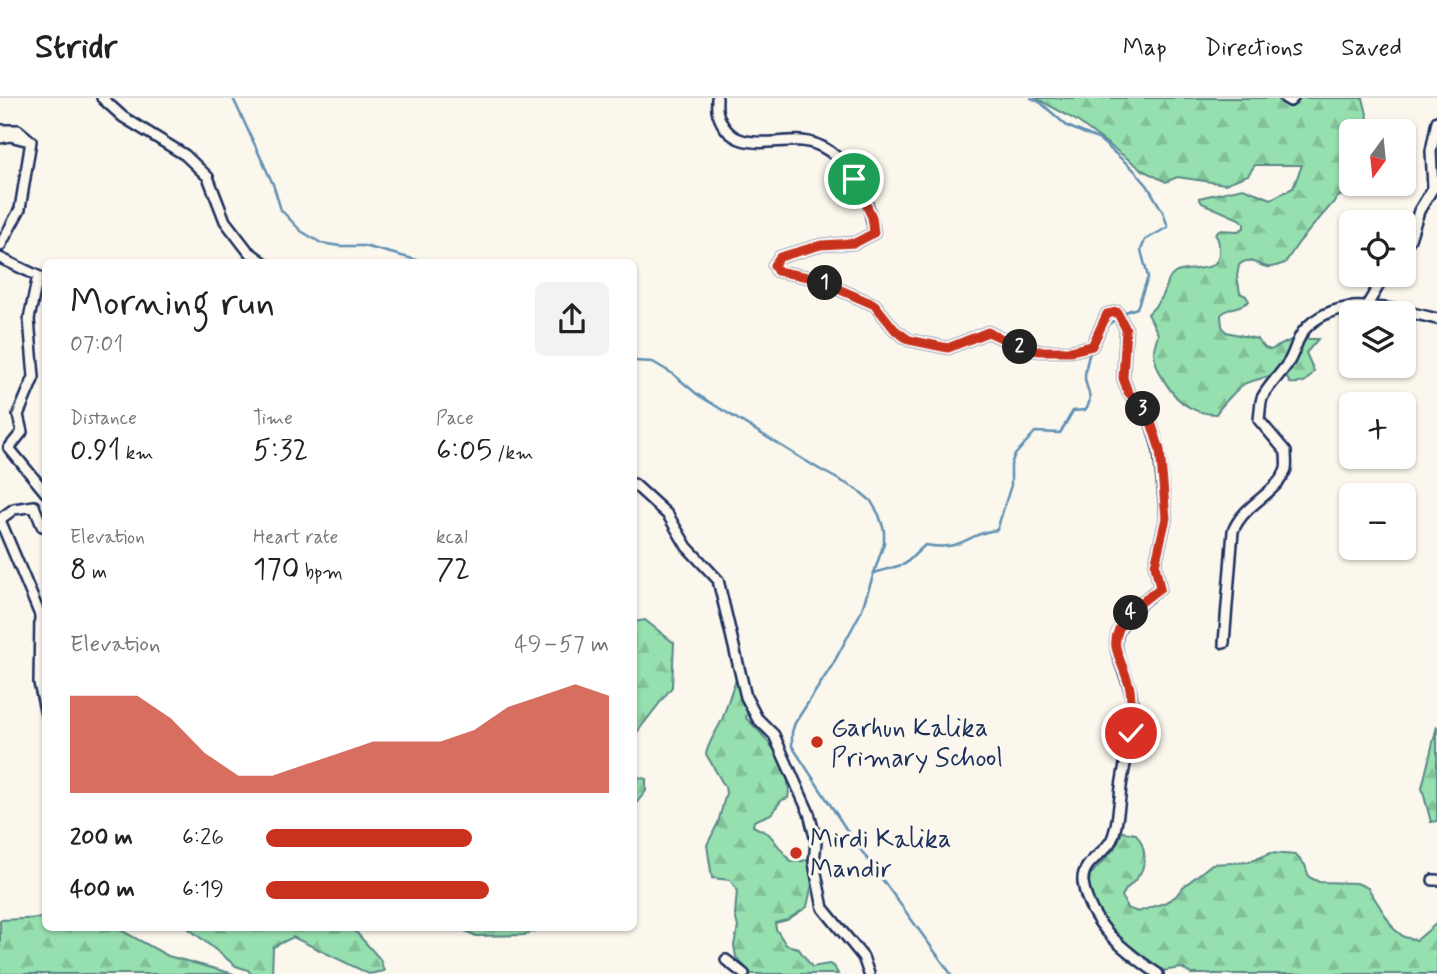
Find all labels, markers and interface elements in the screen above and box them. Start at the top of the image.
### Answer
text: Stridr [35,26,117,70]
text: Map [1123,33,1167,64]
text: Directions [1205,33,1303,64]
text: Saved [1341,33,1402,64]
north arrow [1339,119,1416,196]
map controls [1339,119,1416,560]
pin [824,149,884,209]
icon: arrive [835,160,873,198]
button: locate [1339,210,1416,287]
pin: 1 [808,266,842,300]
text: 1 [820,270,829,295]
text: Morning run [70,279,275,328]
button: share [535,282,609,356]
button: layers [1339,301,1416,378]
text: 07:01 [70,330,123,360]
pin: 2 [1002,330,1038,364]
text: 2 [1015,334,1024,359]
pin: 3 [1126,392,1160,426]
button: + [1339,392,1416,469]
text: 3 [1138,396,1147,421]
text: Distance [70,406,137,431]
text: Time [253,406,293,431]
text: Pace [436,406,474,431]
text: 0.91 [70,431,121,470]
text: 5:32 [253,431,308,470]
text: 6:05 [436,431,492,470]
text: km [121,441,154,466]
text: /km [492,441,533,466]
button: − [1339,483,1416,560]
text: Elevation [70,525,145,550]
text: Heart rate [253,525,338,550]
text: kcal [436,525,468,550]
text: 8 [70,550,87,589]
text: 170 [253,550,300,589]
text: 72 [436,550,470,589]
text: m [87,560,107,585]
text: bpm [300,560,343,585]
pin: 4 [1114,596,1148,630]
text: 4 [1125,600,1136,625]
text: Elevation [70,630,161,660]
text: 49–57 m [514,630,609,660]
pin [1101,703,1161,763]
place label: Garhun Kalika Primary School [831,712,1003,776]
icon: check [1112,714,1150,752]
marker: Garhun Kalika Primary School [809,734,825,750]
text: 200 m [70,823,133,853]
text: 6:26 [182,823,224,853]
place label: Mirdi Kalika Mandir [810,823,951,887]
marker: Mirdi Kalika Mandir [788,845,804,861]
text: 400 m [70,875,135,905]
text: 6:19 [182,875,224,905]

